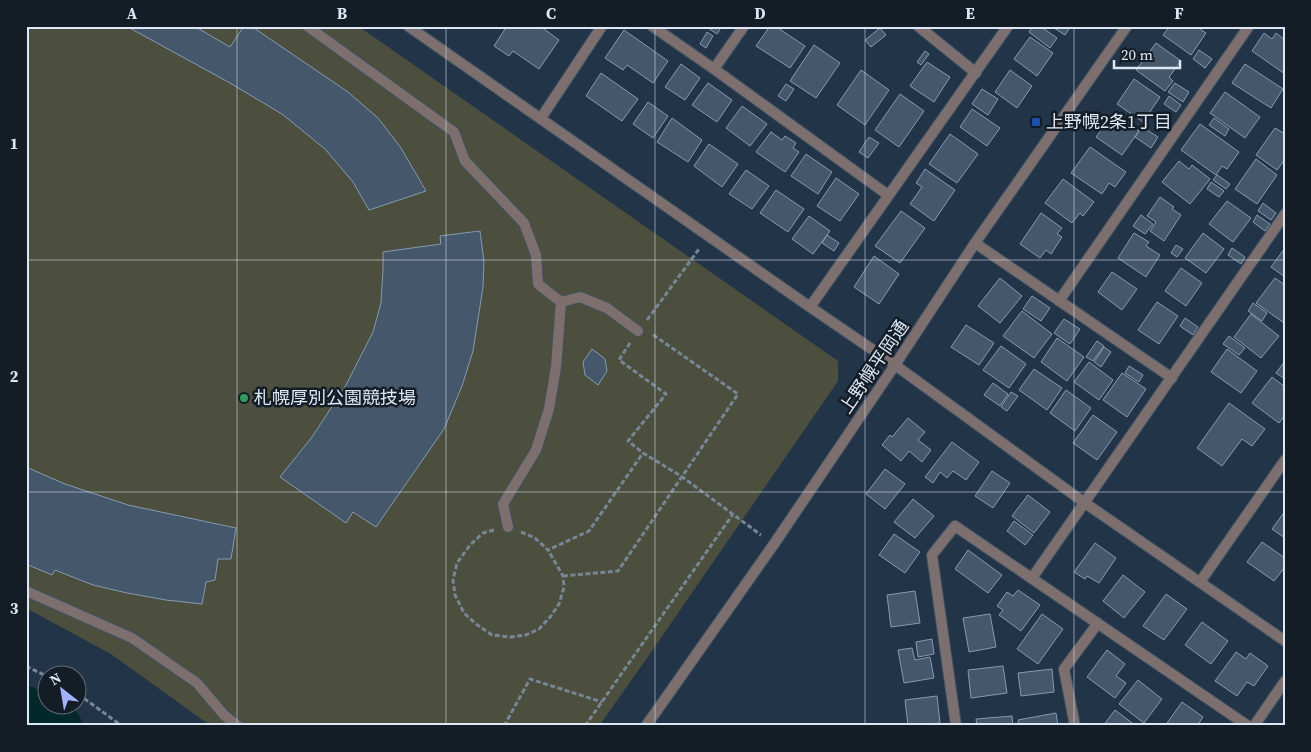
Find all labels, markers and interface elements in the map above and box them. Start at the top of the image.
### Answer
text: A [127,2,138,24]
text: B [337,2,348,24]
text: C [546,2,556,24]
text: D [754,2,766,24]
text: E [965,2,975,24]
text: F [1174,2,1184,24]
scale bar [1114,38,1180,70]
text: 20 m [1121,44,1153,65]
place label: 上野幌2条1丁目 [1046,109,1172,134]
marker: 上野幌2条1丁目 [1030,116,1042,128]
text: 1 [10,132,18,154]
street label: 上野幌平岡通 [833,315,914,418]
text: 2 [10,365,19,387]
place label: 札幌厚別公園競技場 [254,385,416,410]
marker: 札幌厚別公園競技場 [238,392,250,404]
text: 3 [10,597,19,619]
north arrow [38,664,88,714]
text: N [46,668,65,690]

